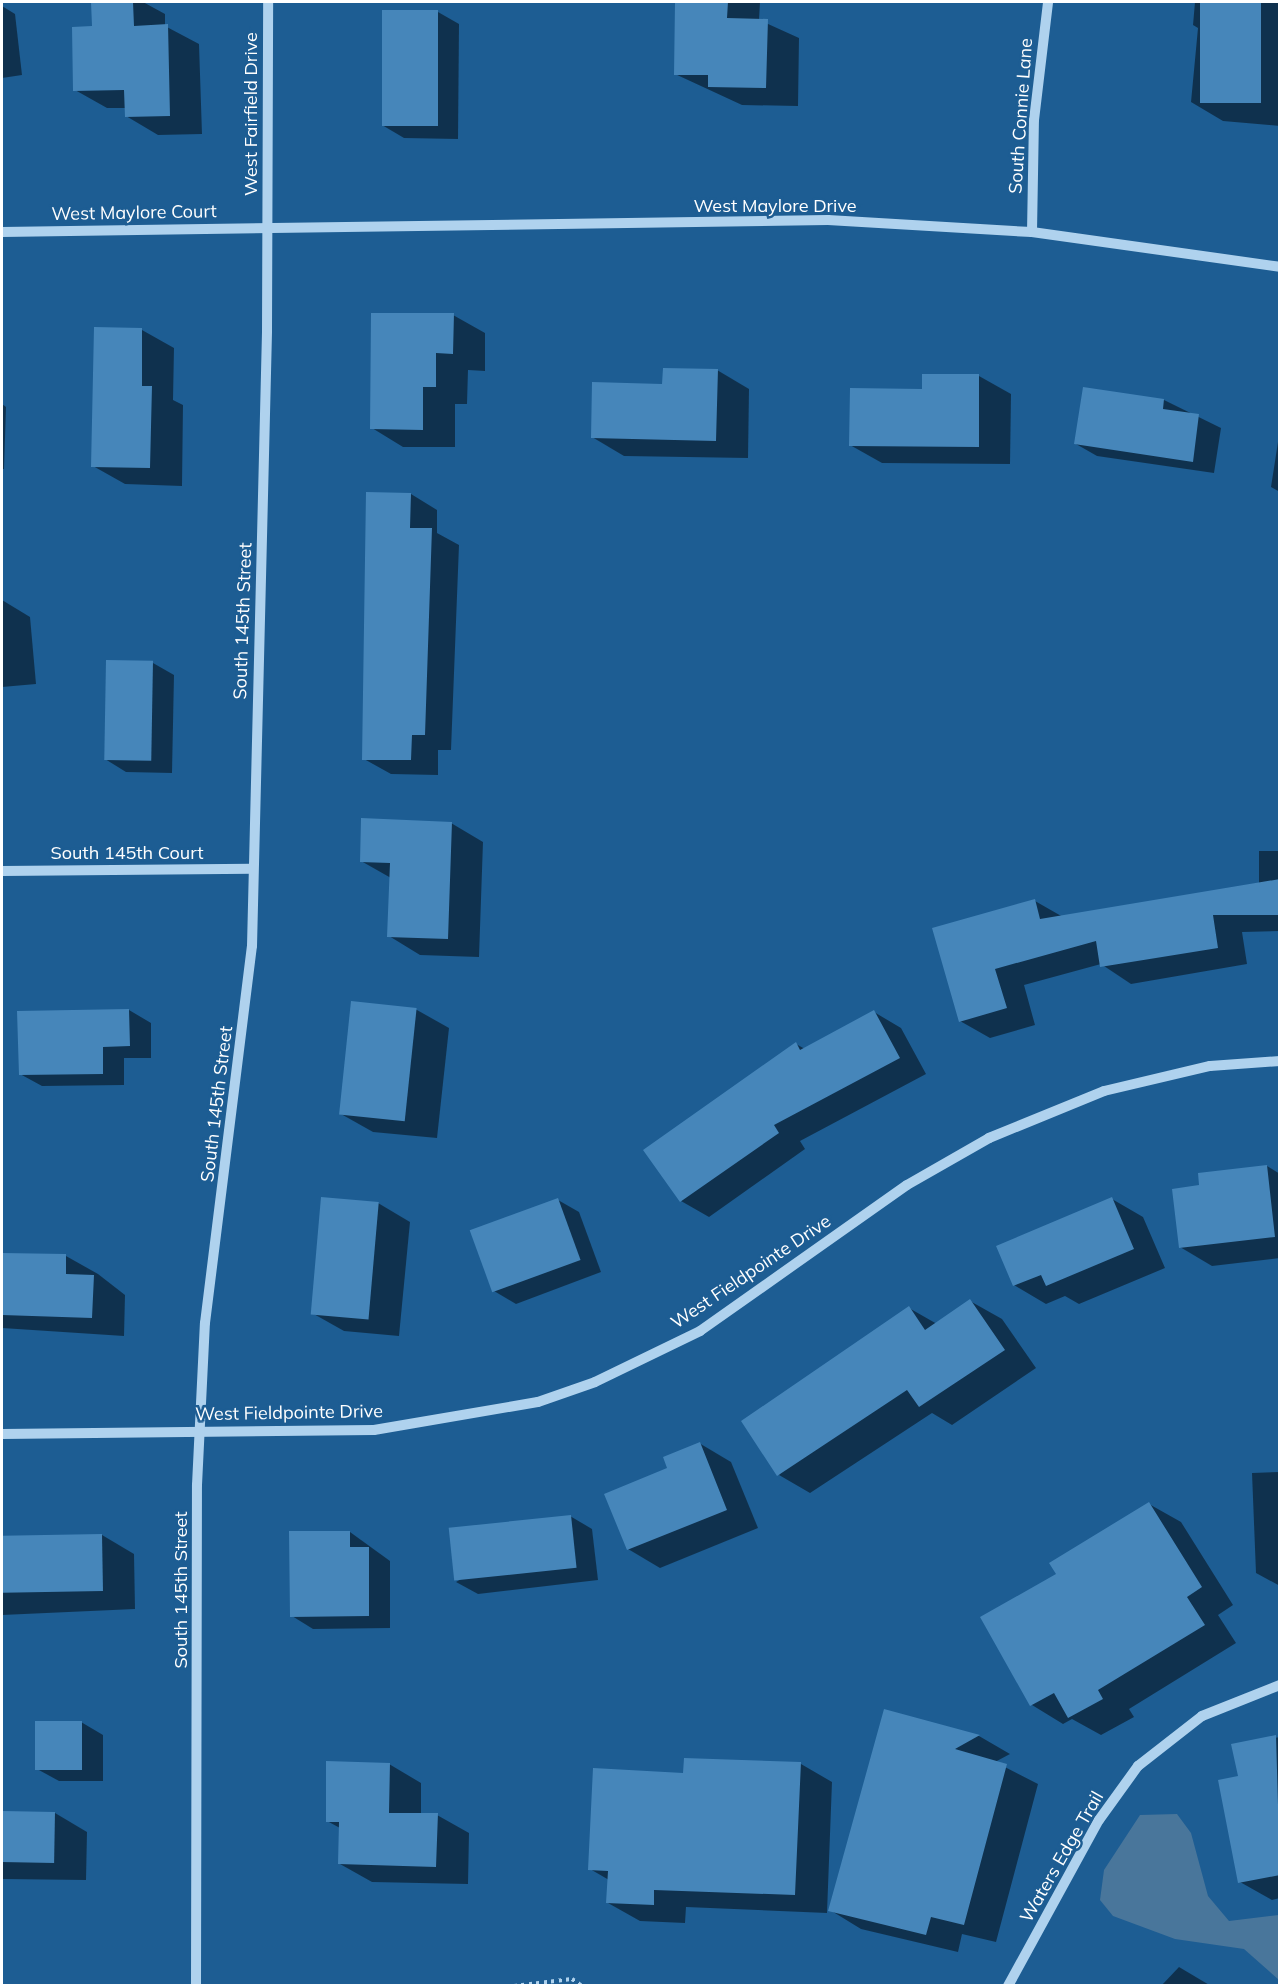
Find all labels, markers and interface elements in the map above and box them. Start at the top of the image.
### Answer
street label: West Fairfield Drive [240,32,262,196]
street label: South Connie Lane [1005,37,1037,195]
street label: West Maylore Drive [693,195,857,217]
street label: West Maylore Court [51,201,217,225]
street label: South 145th Street [229,542,257,700]
street label: South 145th Court [50,842,204,864]
street label: South 145th Street [197,1025,237,1183]
street label: West Fieldpointe Drive [667,1210,835,1334]
street label: West Fieldpointe Drive [195,1401,383,1425]
street label: South 145th Street [170,1511,192,1669]
street label: Waters Edge Trail [1016,1788,1108,1926]

